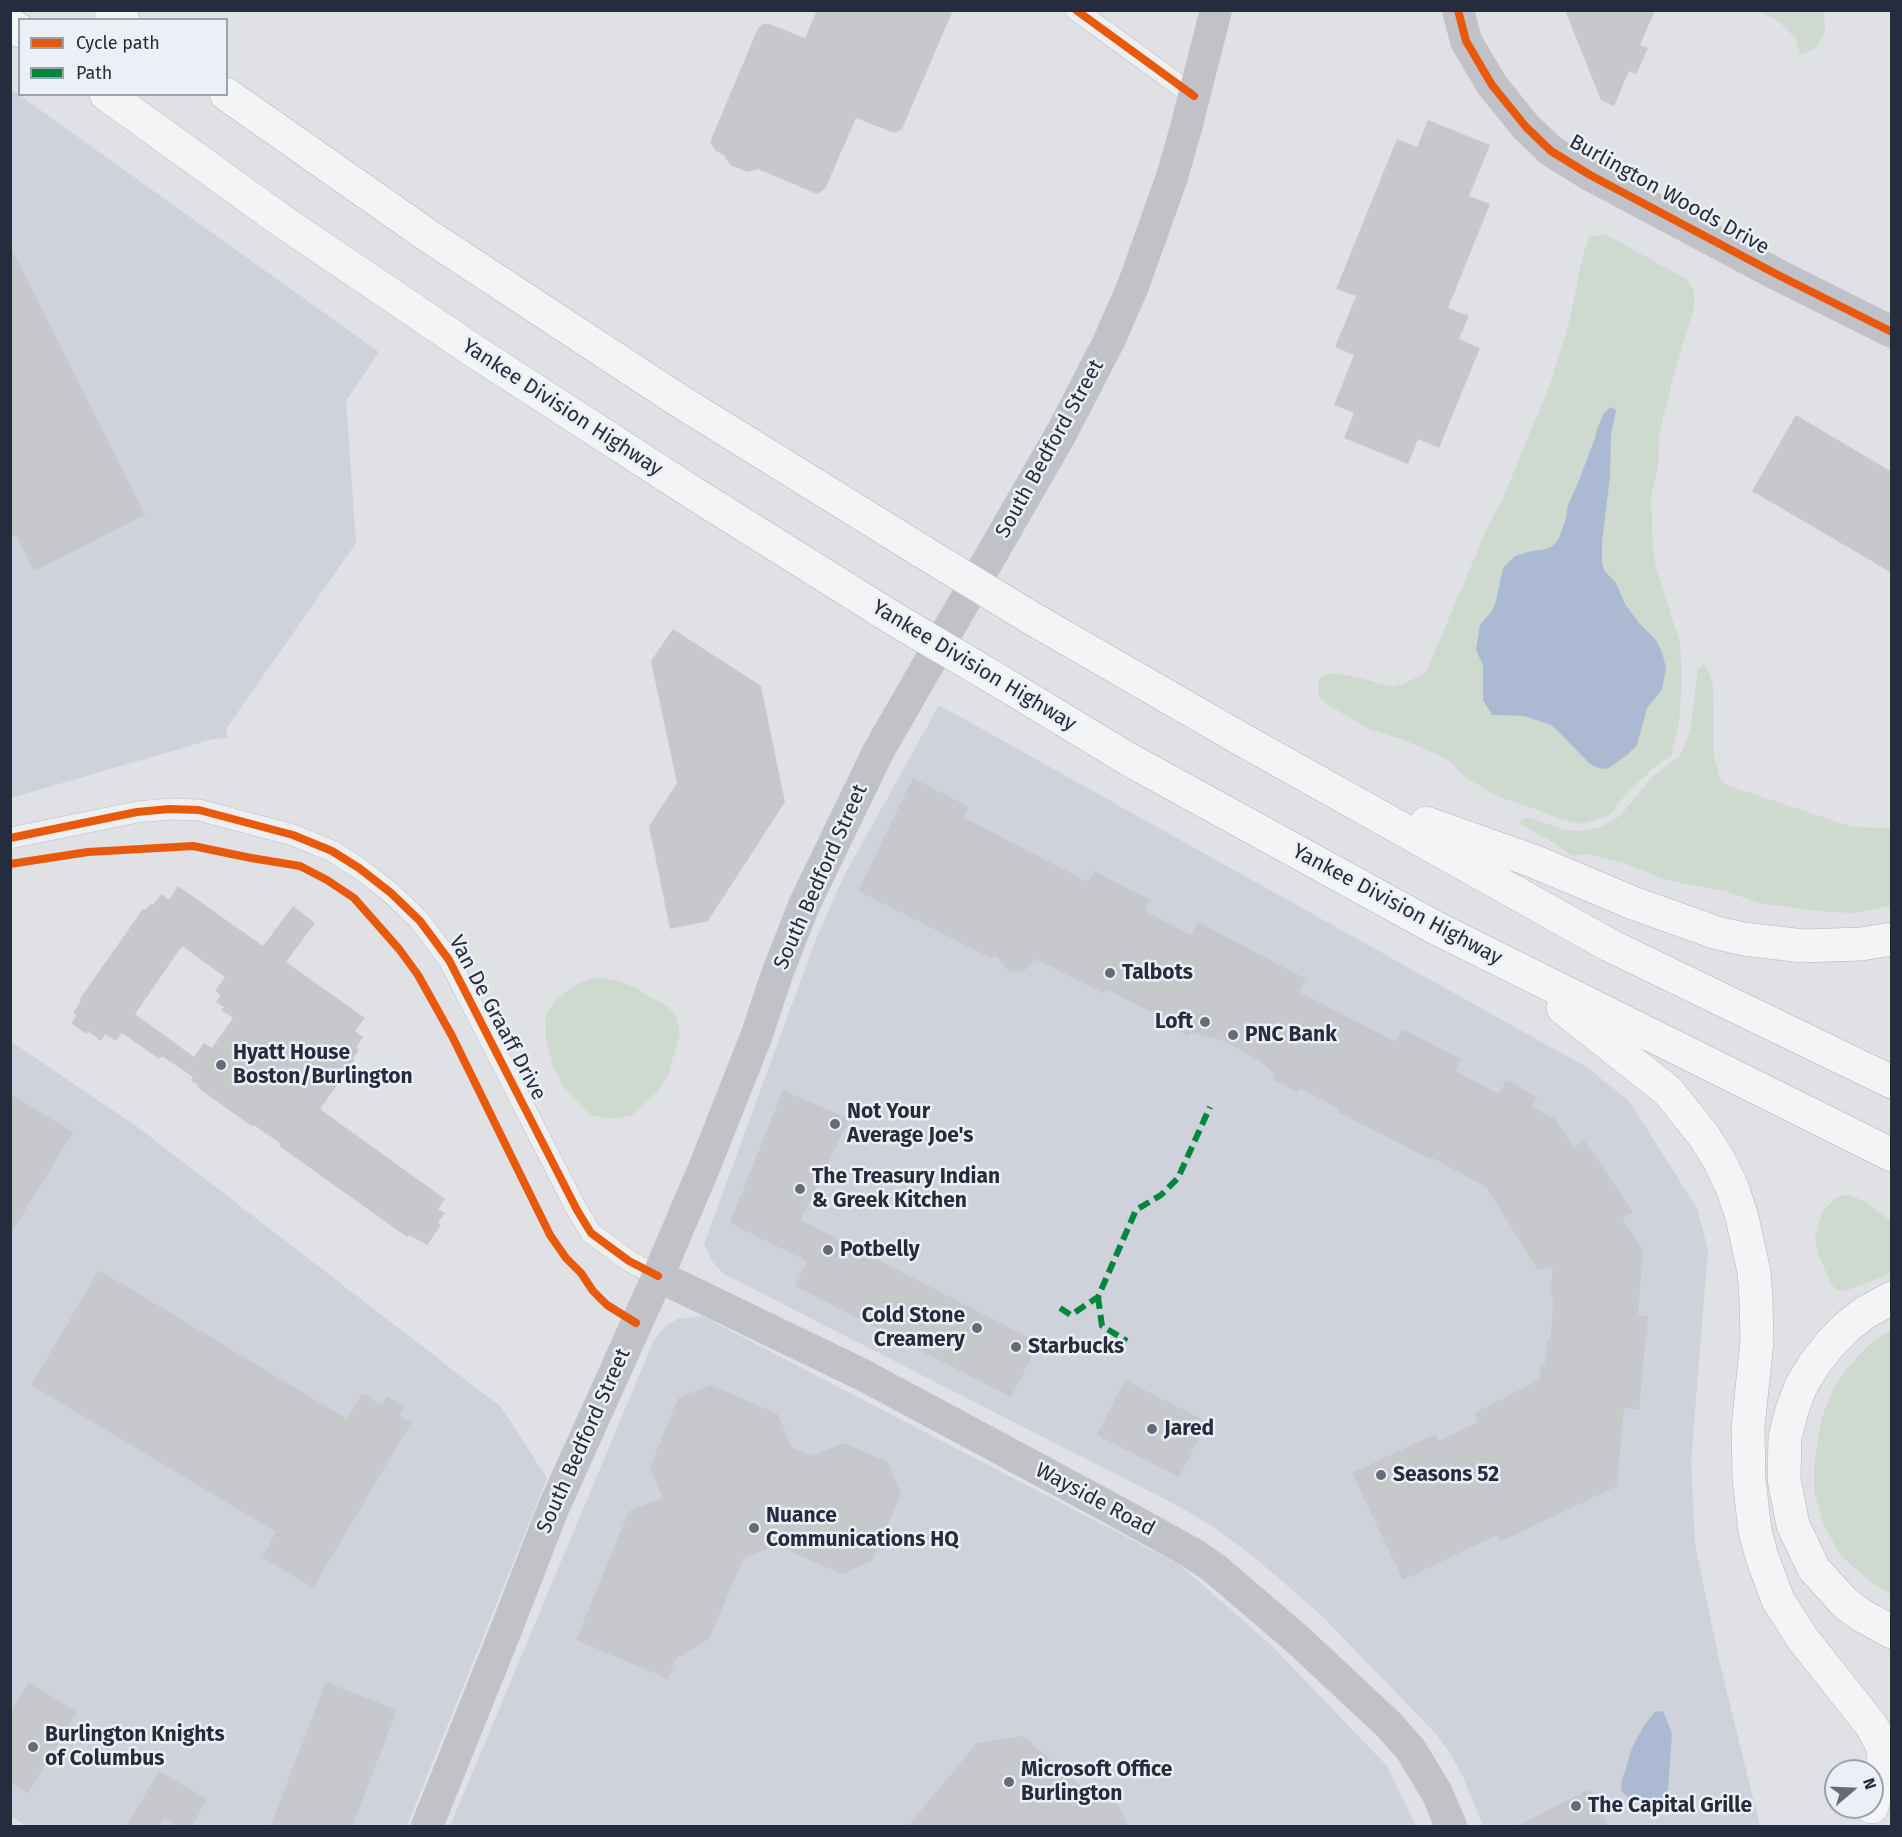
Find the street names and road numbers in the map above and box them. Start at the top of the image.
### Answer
street label: Burlington Woods Drive [1565,130,1773,260]
street label: Yankee Division Highway [457,334,667,482]
street label: South Bedford Street [991,356,1109,542]
street label: Yankee Division Highway [867,595,1081,737]
street label: South Bedford Street [769,781,873,973]
street label: Yankee Division Highway [1288,839,1506,971]
street label: Van De Graaff Drive [443,931,551,1105]
street label: South Bedford Street [532,1345,636,1537]
street label: Wayside Road [1031,1458,1159,1542]

